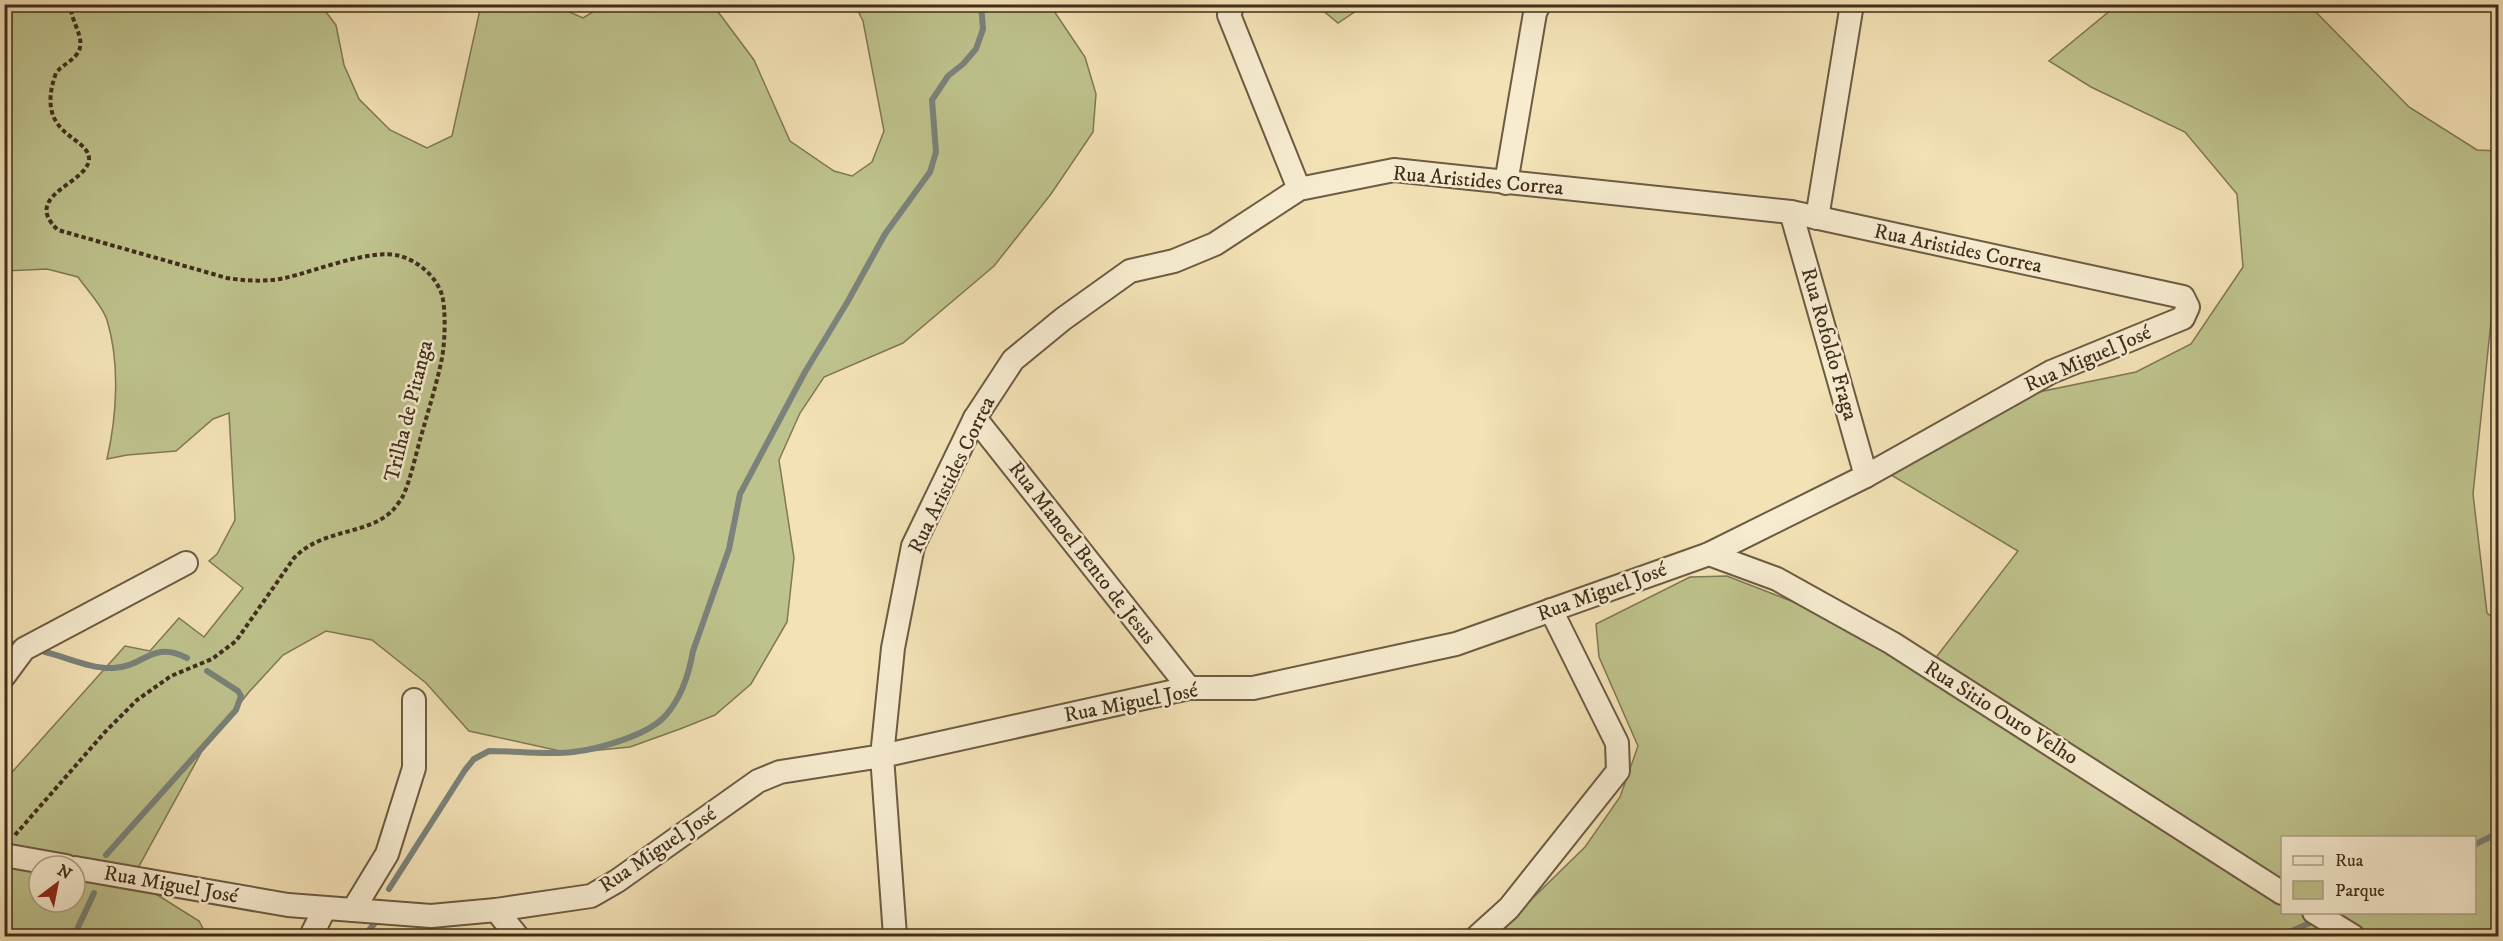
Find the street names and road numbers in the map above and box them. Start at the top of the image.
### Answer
street label: Rua Aristides Correa [1392,161,1565,201]
street label: Rua Aristides Correa [1872,218,2045,280]
street label: Rua Rofoldo Fraga [1795,265,1863,423]
street label: Rua Miguel José [2021,319,2156,399]
street label: Trilha de Pitanga [379,338,439,484]
street label: Rua Aristides Correa [903,392,1001,558]
street label: Rua Manoel Bento de Jesus [1002,456,1162,650]
street label: Rua Miguel José [1534,556,1671,627]
street label: Rua Sitio Ouro Velho [1919,655,2083,771]
street label: Rua Miguel José [1062,677,1200,729]
street label: Rua Miguel José [594,801,722,899]
street label: Rua Miguel José [102,860,240,910]

